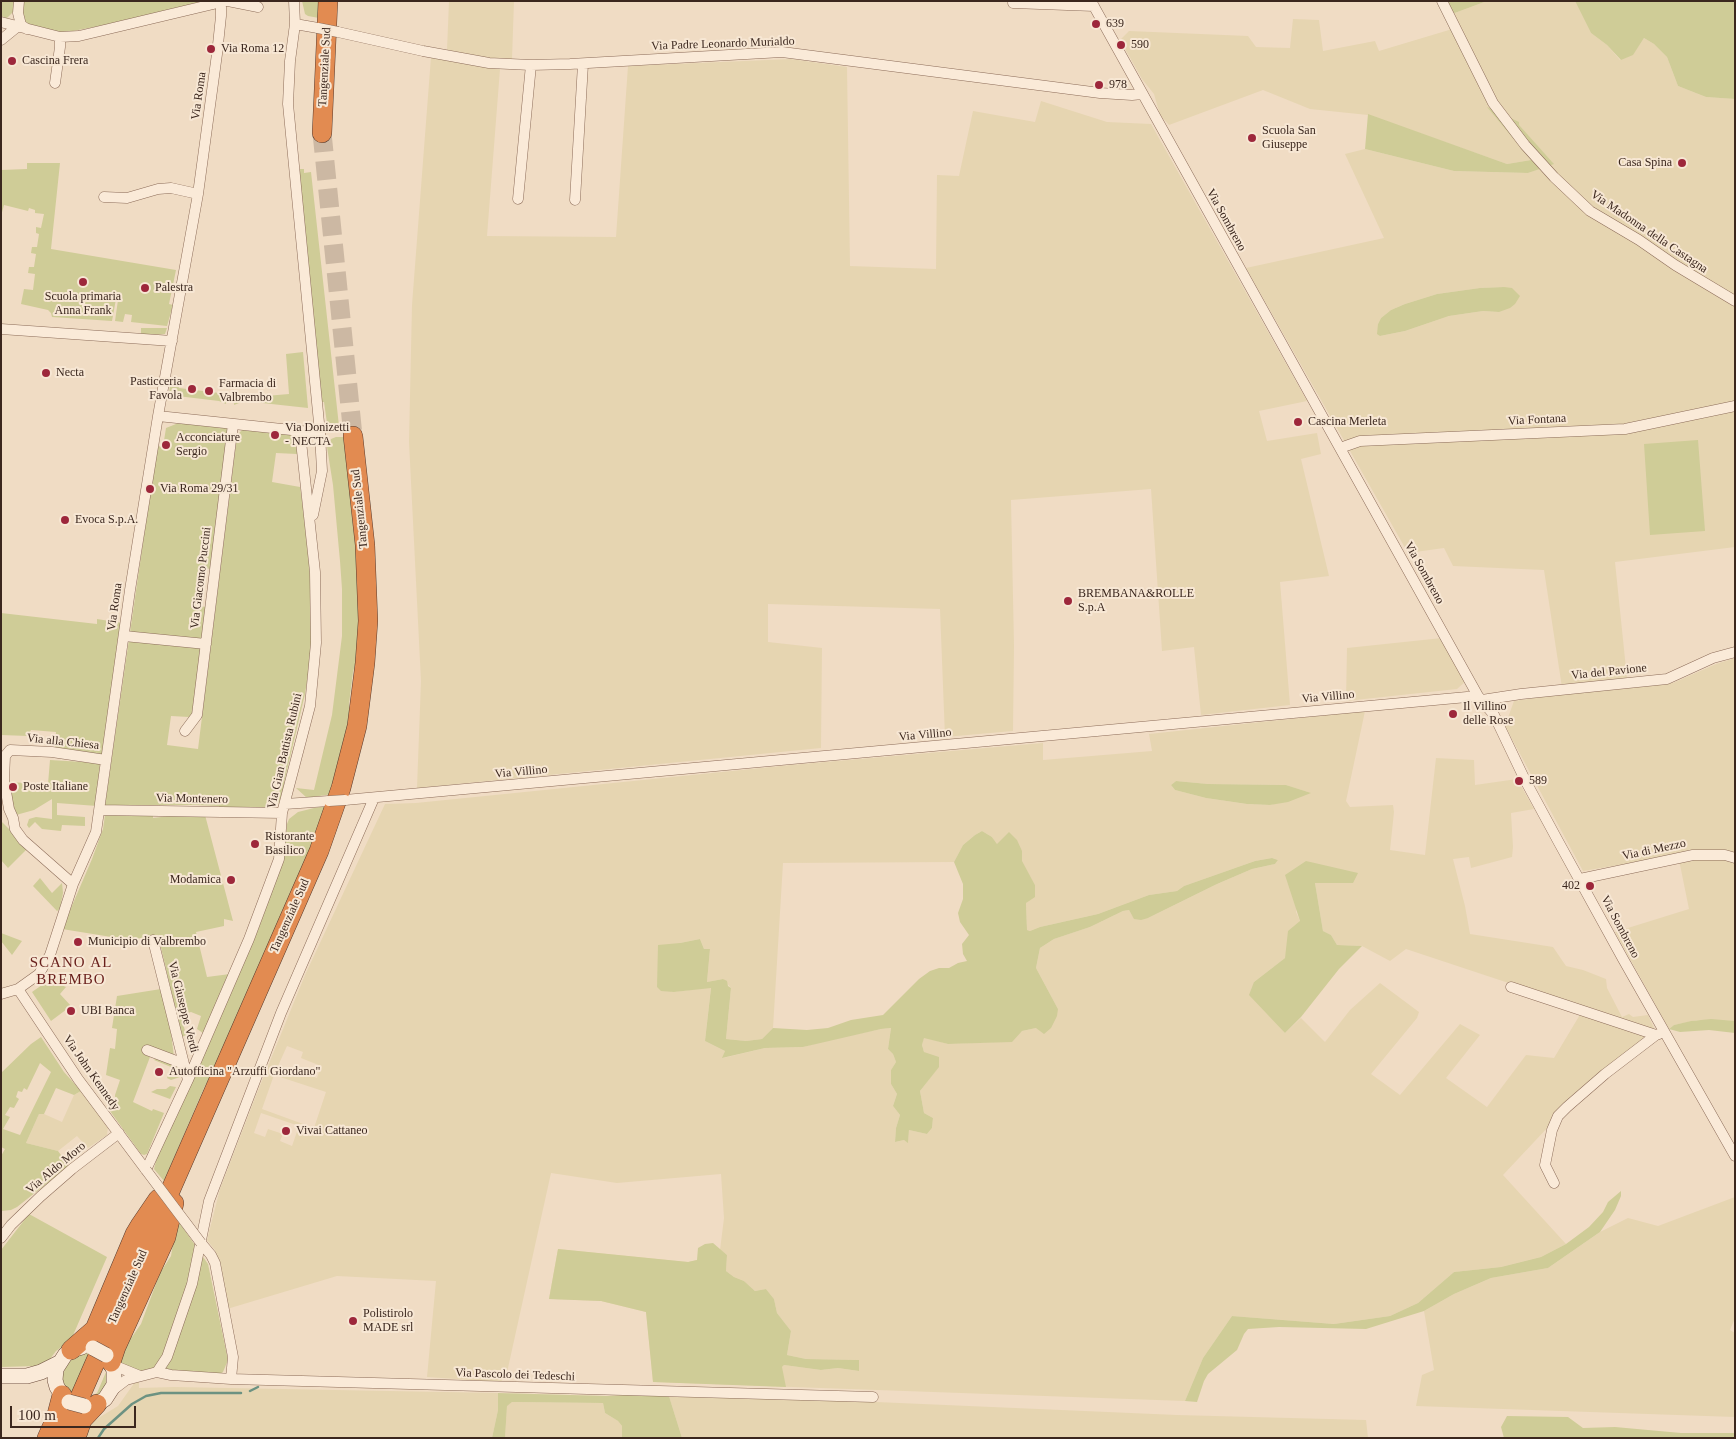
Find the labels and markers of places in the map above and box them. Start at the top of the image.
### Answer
place label: 639 [1106,17,1124,31]
marker: 639 [1090,18,1102,30]
place label: 590 [1131,38,1149,52]
marker: 590 [1115,39,1127,51]
place label: Via Roma 12 [221,42,284,56]
marker: Via Roma 12 [205,43,217,55]
place label: Cascina Frera [22,54,88,68]
marker: Cascina Frera [6,55,18,67]
place label: 978 [1109,78,1127,92]
marker: 978 [1093,79,1105,91]
place label: Scuola San Giuseppe [1262,124,1316,152]
marker: Scuola San Giuseppe [1246,132,1258,144]
place label: Casa Spina [1618,156,1672,170]
marker: Casa Spina [1676,157,1688,169]
marker: Scuola primaria Anna Frank [77,276,89,288]
place label: Palestra [155,281,193,295]
marker: Palestra [139,282,151,294]
place label: Scuola primaria Anna Frank [45,290,121,318]
place label: Necta [56,366,84,380]
marker: Necta [40,367,52,379]
place label: Pasticceria Favola [130,375,182,403]
place label: Farmacia di Valbrembo [219,377,276,405]
marker: Pasticceria Favola [186,383,198,395]
marker: Farmacia di Valbrembo [203,385,215,397]
place label: Cascina Merleta [1308,415,1386,429]
marker: Cascina Merleta [1292,416,1304,428]
place label: Via Donizetti - NECTA [285,421,349,449]
marker: Via Donizetti - NECTA [269,429,281,441]
place label: Acconciature Sergio [176,431,240,459]
marker: Acconciature Sergio [160,439,172,451]
place label: Via Roma 29/31 [160,482,239,496]
marker: Via Roma 29/31 [144,483,156,495]
place label: Evoca S.p.A. [75,513,138,527]
marker: Evoca S.p.A. [59,514,71,526]
place label: BREMBANA&ROLLE S.p.A [1078,587,1194,615]
marker: BREMBANA&ROLLE S.p.A [1062,595,1074,607]
place label: Il Villino delle Rose [1463,700,1513,728]
marker: Il Villino delle Rose [1447,708,1459,720]
place label: 589 [1529,774,1547,788]
marker: 589 [1513,775,1525,787]
place label: Poste Italiane [23,780,88,794]
marker: Poste Italiane [7,781,19,793]
place label: Ristorante Basilico [265,830,314,858]
marker: Ristorante Basilico [249,838,261,850]
place label: Modamica [170,873,221,887]
marker: Modamica [225,874,237,886]
place label: 402 [1562,879,1580,893]
marker: 402 [1584,880,1596,892]
place label: Municipio di Valbrembo [88,935,206,949]
marker: Municipio di Valbrembo [72,936,84,948]
place label: UBI Banca [81,1004,135,1018]
marker: UBI Banca [65,1005,77,1017]
place label: Autofficina "Arzuffi Giordano" [169,1065,320,1079]
marker: Autofficina "Arzuffi Giordano" [153,1066,165,1078]
place label: Vivai Cattaneo [296,1124,368,1138]
marker: Vivai Cattaneo [280,1125,292,1137]
place label: Polistirolo MADE srl [363,1307,413,1335]
marker: Polistirolo MADE srl [347,1315,359,1327]

